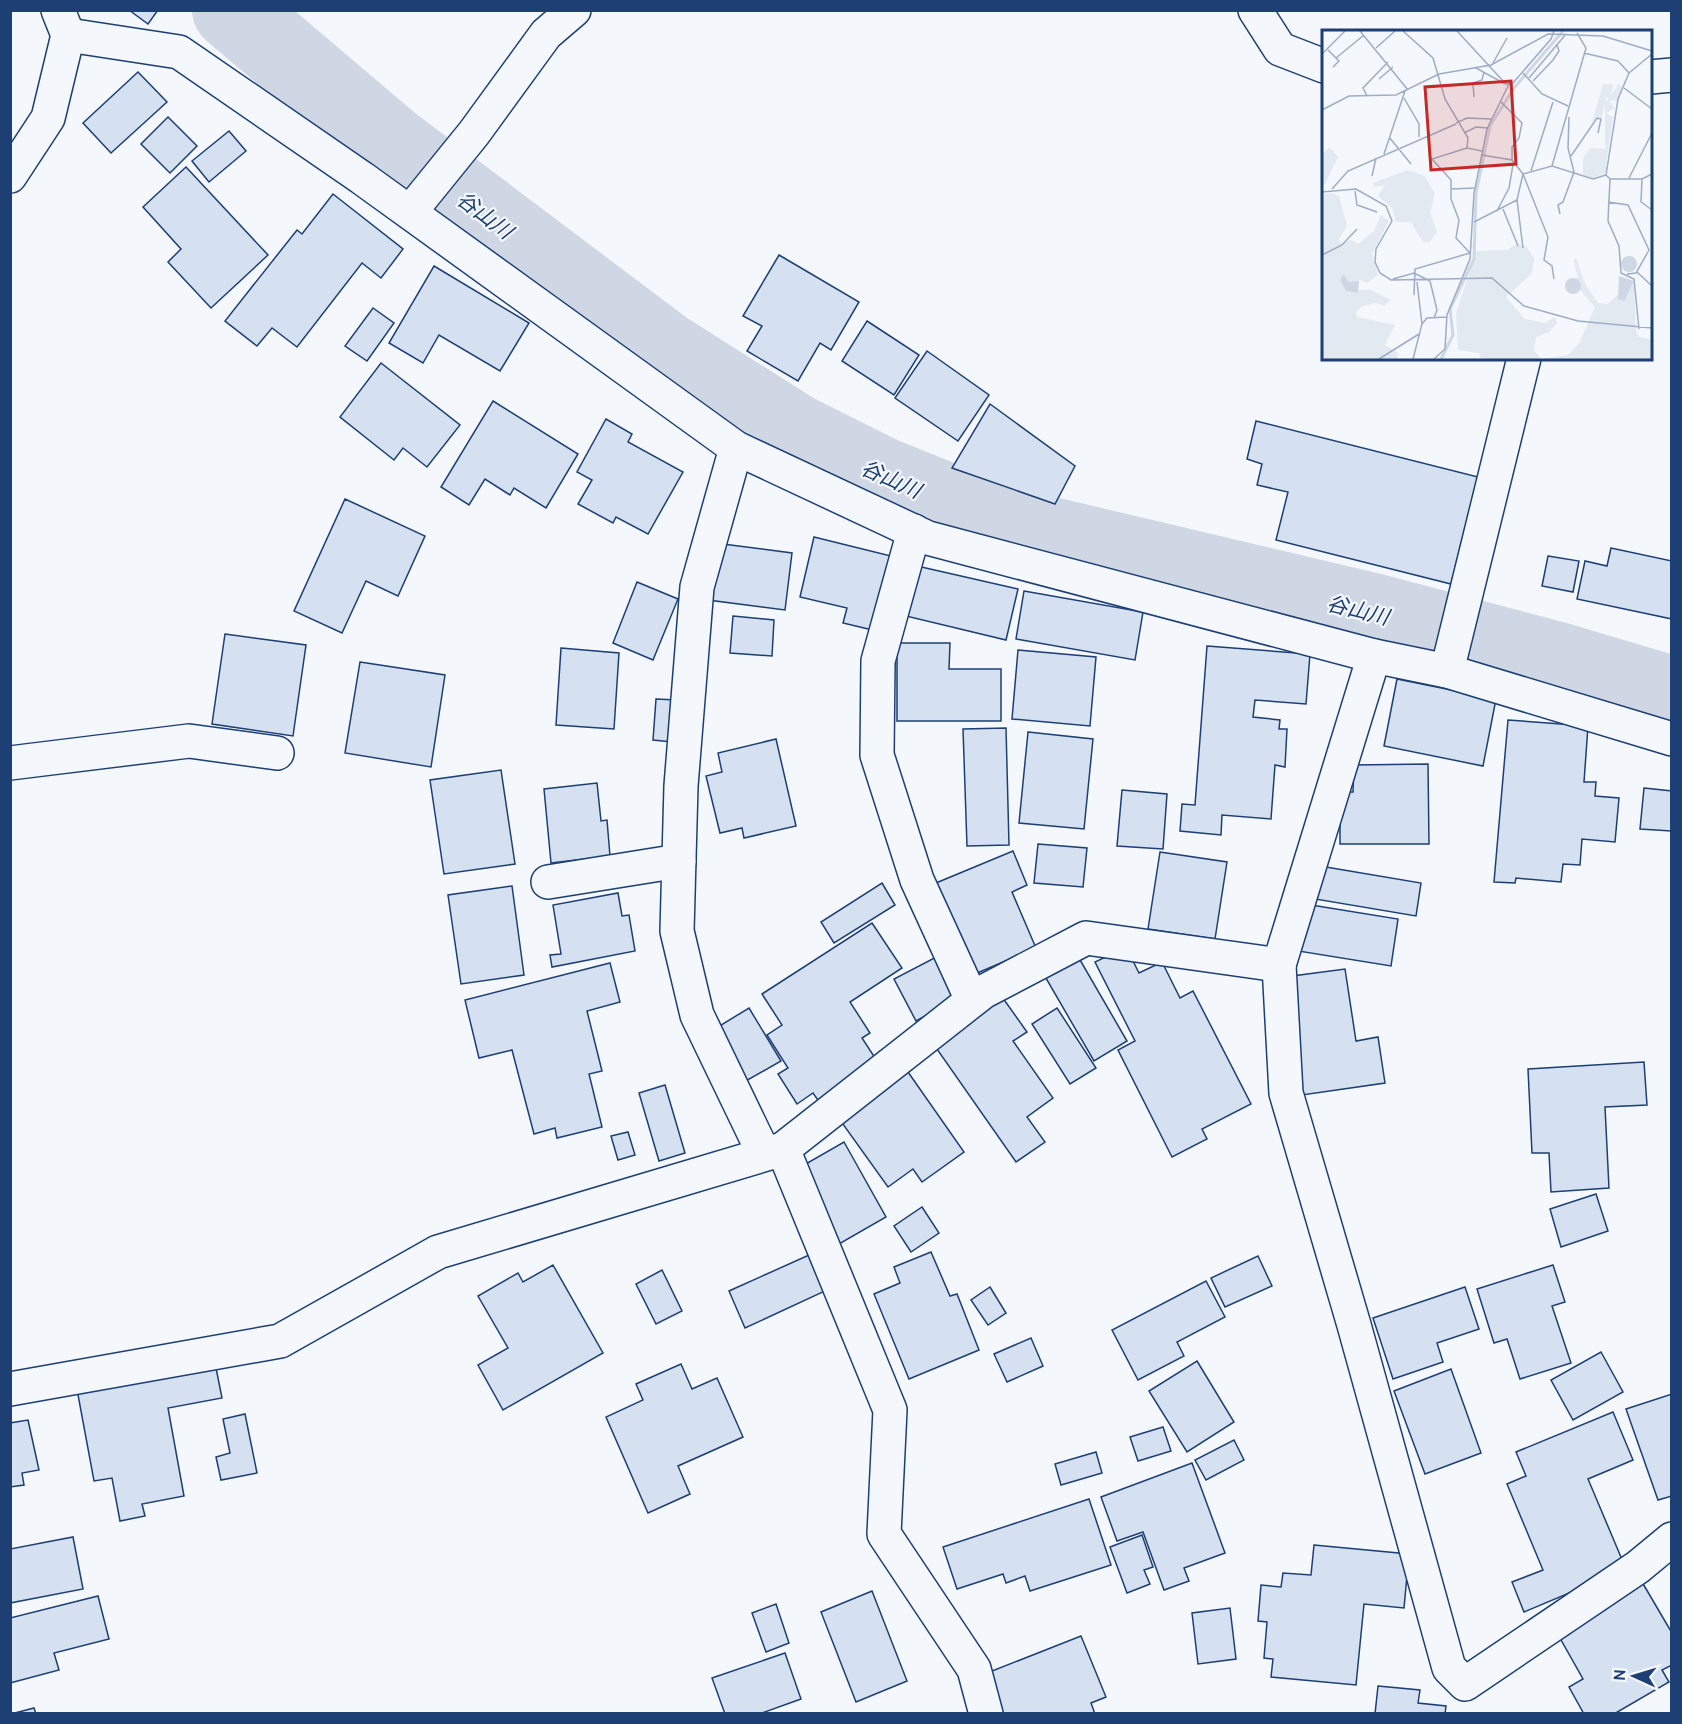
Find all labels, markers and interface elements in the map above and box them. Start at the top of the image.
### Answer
inset map [1322,30,1652,360]
water label: 谷山川 [452,186,519,245]
water label: 谷山川 [857,455,927,504]
water label: 谷山川 [1324,590,1394,630]
north arrow [1604,1646,1664,1706]
text: N [1610,1669,1629,1681]

